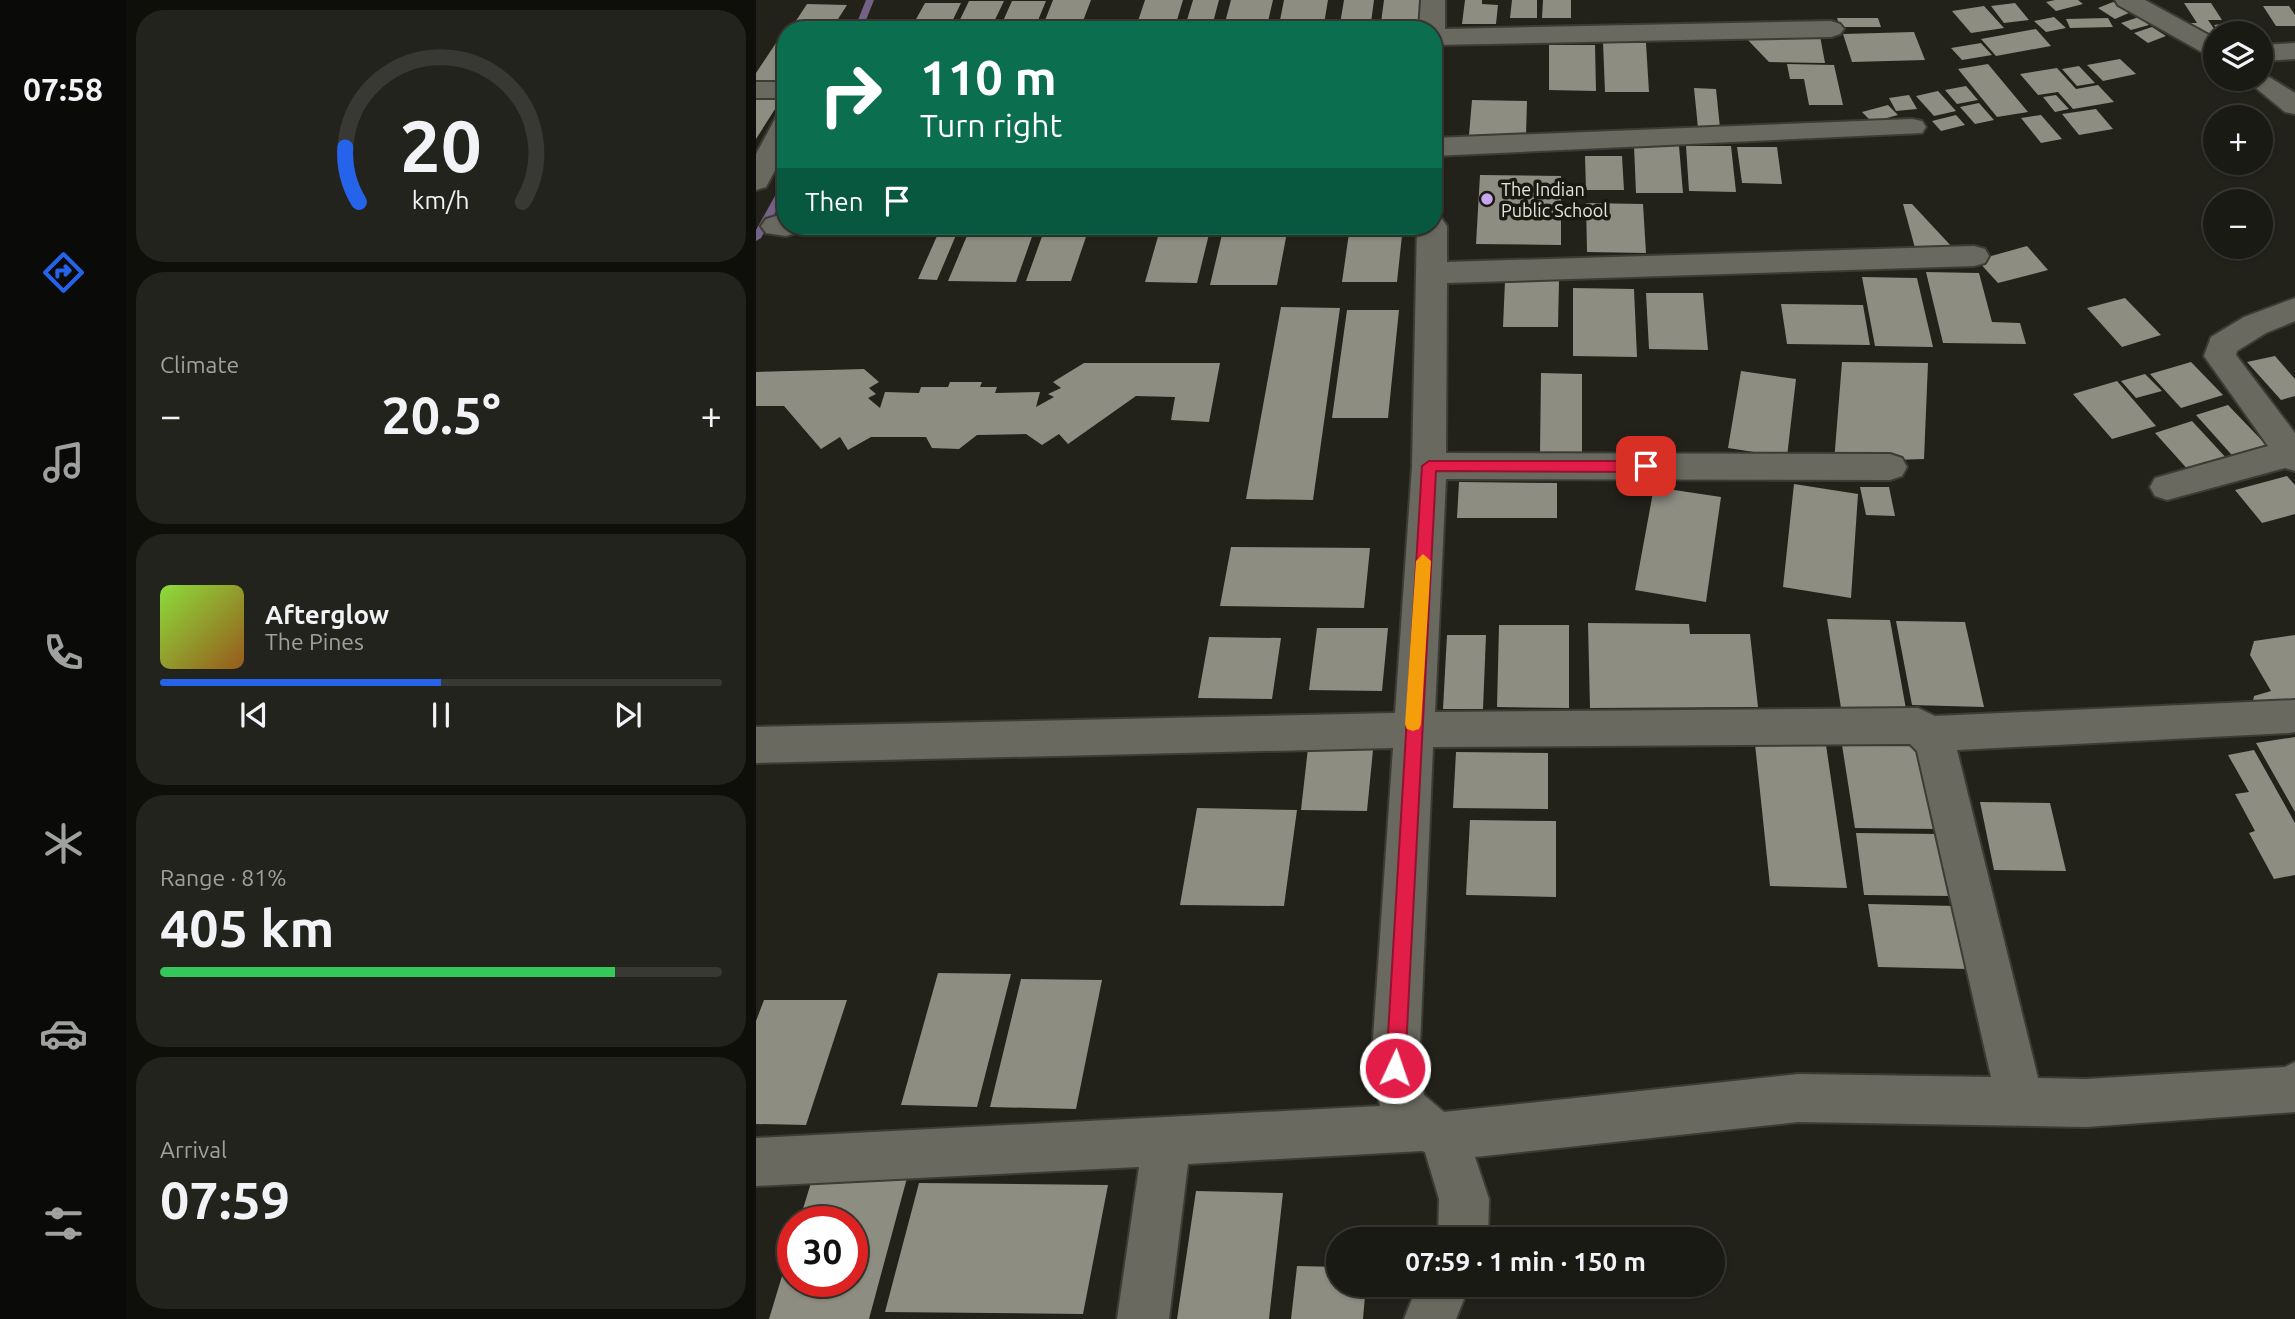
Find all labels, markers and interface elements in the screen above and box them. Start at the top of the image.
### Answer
map controls [2203,21,2273,259]
button: layers [2203,21,2273,91]
icon: right [805,49,896,140]
text: 110 m [920,49,1057,104]
text: 07:58 [23,71,103,107]
text: 20 [400,104,482,186]
button: + [2203,105,2273,175]
text: Turn right [920,107,1062,143]
place label: The Indian Public School [1501,179,1608,220]
icon: arrive [878,182,916,220]
text: km/h [412,186,470,214]
text: Then [805,187,864,216]
button: − [2203,189,2273,259]
marker: The Indian Public School [1479,191,1495,207]
icon: directions [39,248,88,297]
text: Climate [160,352,239,377]
text: 20.5° [381,386,501,444]
text: − [160,394,181,436]
text: + [701,394,722,436]
pin [1616,436,1676,496]
icon: music [39,438,88,487]
icon: arrive [1627,447,1665,485]
text: Afterglow [265,600,389,629]
icon: phone [39,628,88,677]
text: The Pines [265,629,364,654]
icon: previous [235,696,273,734]
icon: pause [422,696,460,734]
icon: next [609,696,647,734]
icon: climate [39,819,88,868]
text: Range · 81% [160,865,287,890]
text: 405 km [160,899,334,957]
icon: car [39,1009,88,1058]
position arrow [1358,1031,1432,1105]
text: Arrival [160,1137,227,1162]
text: 07:59 [160,1171,290,1229]
icon: filters [39,1199,88,1248]
speed limit sign: 30 [777,1206,868,1297]
text: 07:59 · 1 min · 150 m [1405,1247,1646,1276]

